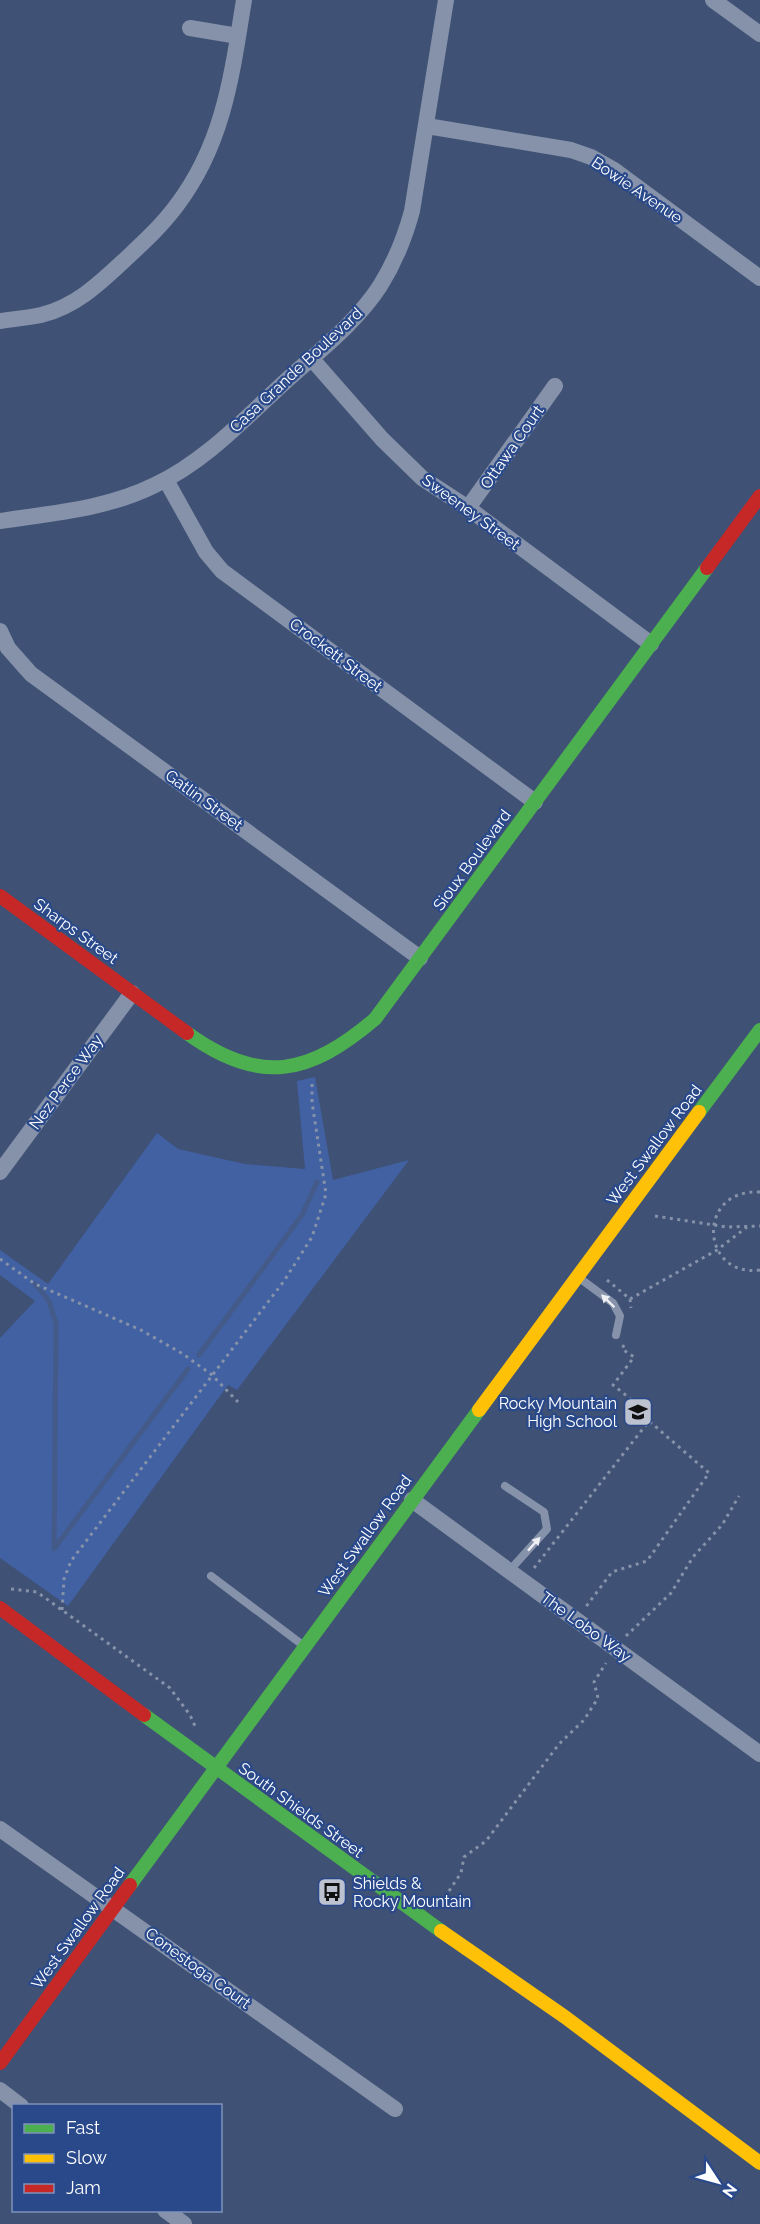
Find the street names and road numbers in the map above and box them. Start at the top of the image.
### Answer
street label: Bowie Avenue [588,153,686,227]
street label: Casa Grande Boulevard [226,304,366,436]
street label: Ottawa Court [476,401,548,492]
street label: Sweeney Street [418,470,524,554]
street label: Crockett Street [286,614,387,696]
street label: Gatlin Street [162,766,247,835]
street label: Sioux Boulevard [429,806,515,914]
street label: Sharps Street [30,894,122,968]
street label: Nez Perce Way [25,1031,107,1133]
street label: West Swallow Road [602,1081,706,1209]
street label: West Swallow Road [314,1471,416,1601]
street label: The Lobo Way [537,1588,635,1666]
street label: South Shields Street [235,1758,368,1862]
street label: West Swallow Road [27,1863,129,1993]
street label: Conestoga Court [142,1923,255,2013]

